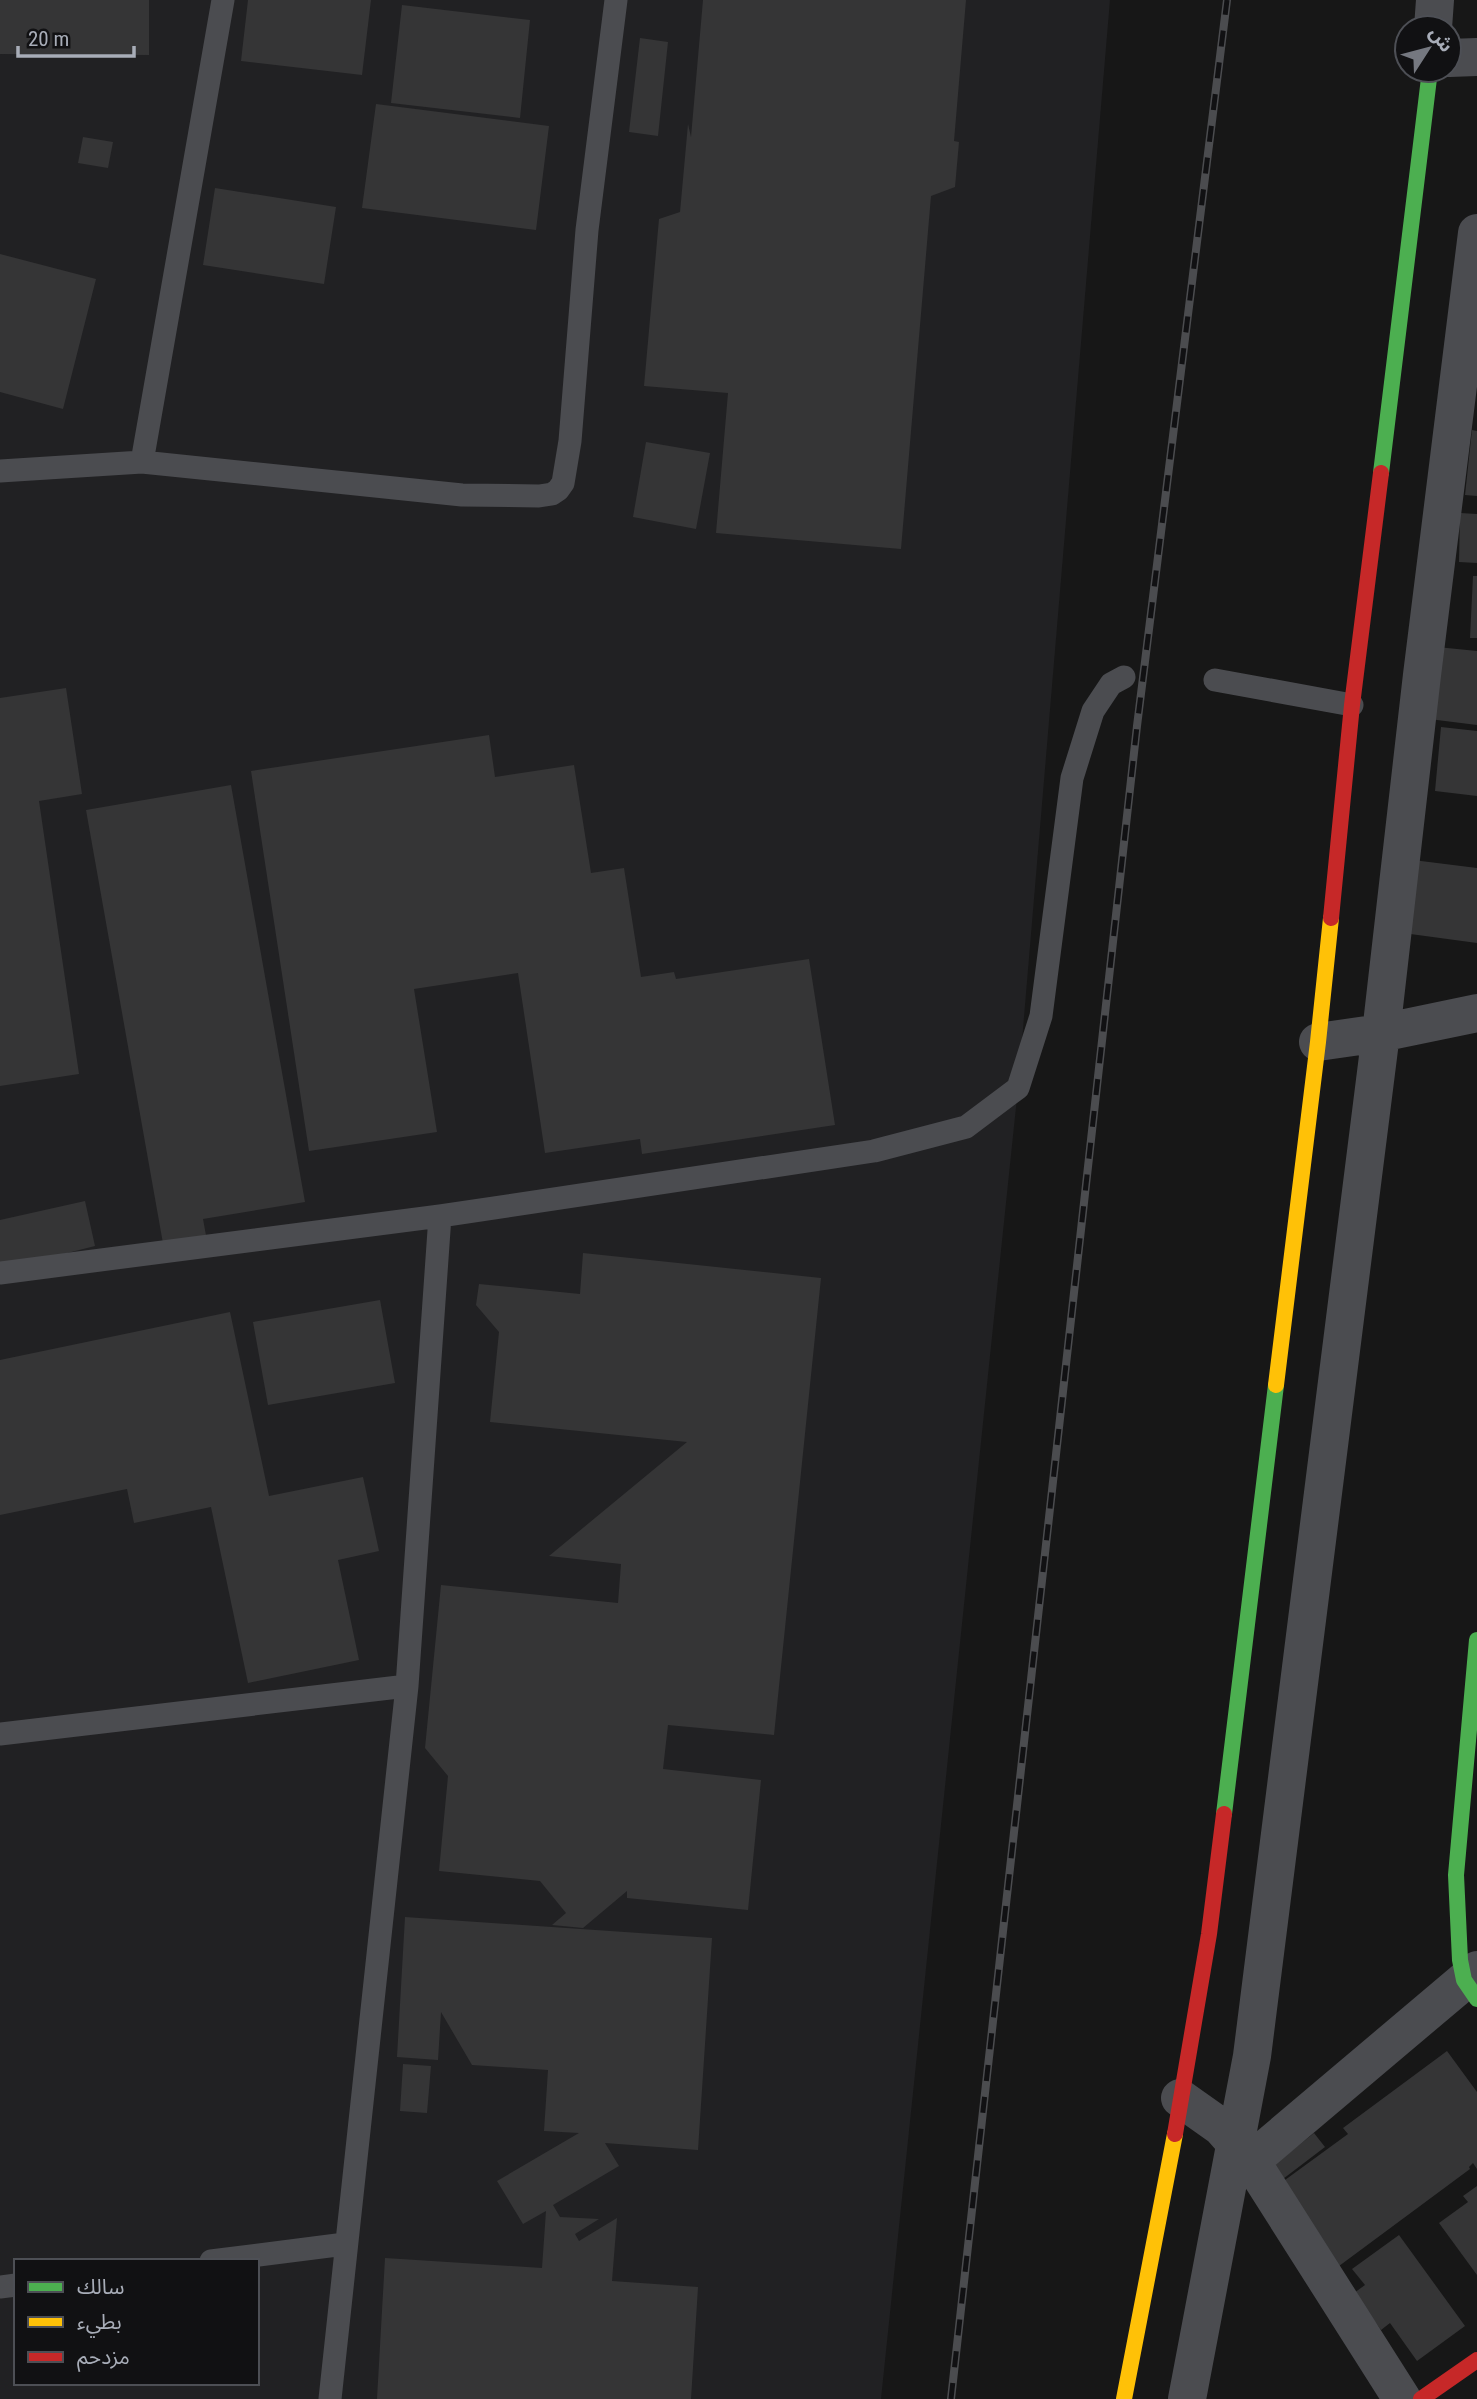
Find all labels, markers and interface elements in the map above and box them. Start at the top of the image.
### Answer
scale bar [18,14,133,58]
north arrow [1393,14,1463,84]
text: ش [1424,22,1458,57]
text: 20 m [28,27,69,51]
legend [14,2259,259,2385]
text: سالك [77,2275,124,2299]
text: بطيء [77,2310,122,2338]
text: مزدحم [77,2345,130,2372]

